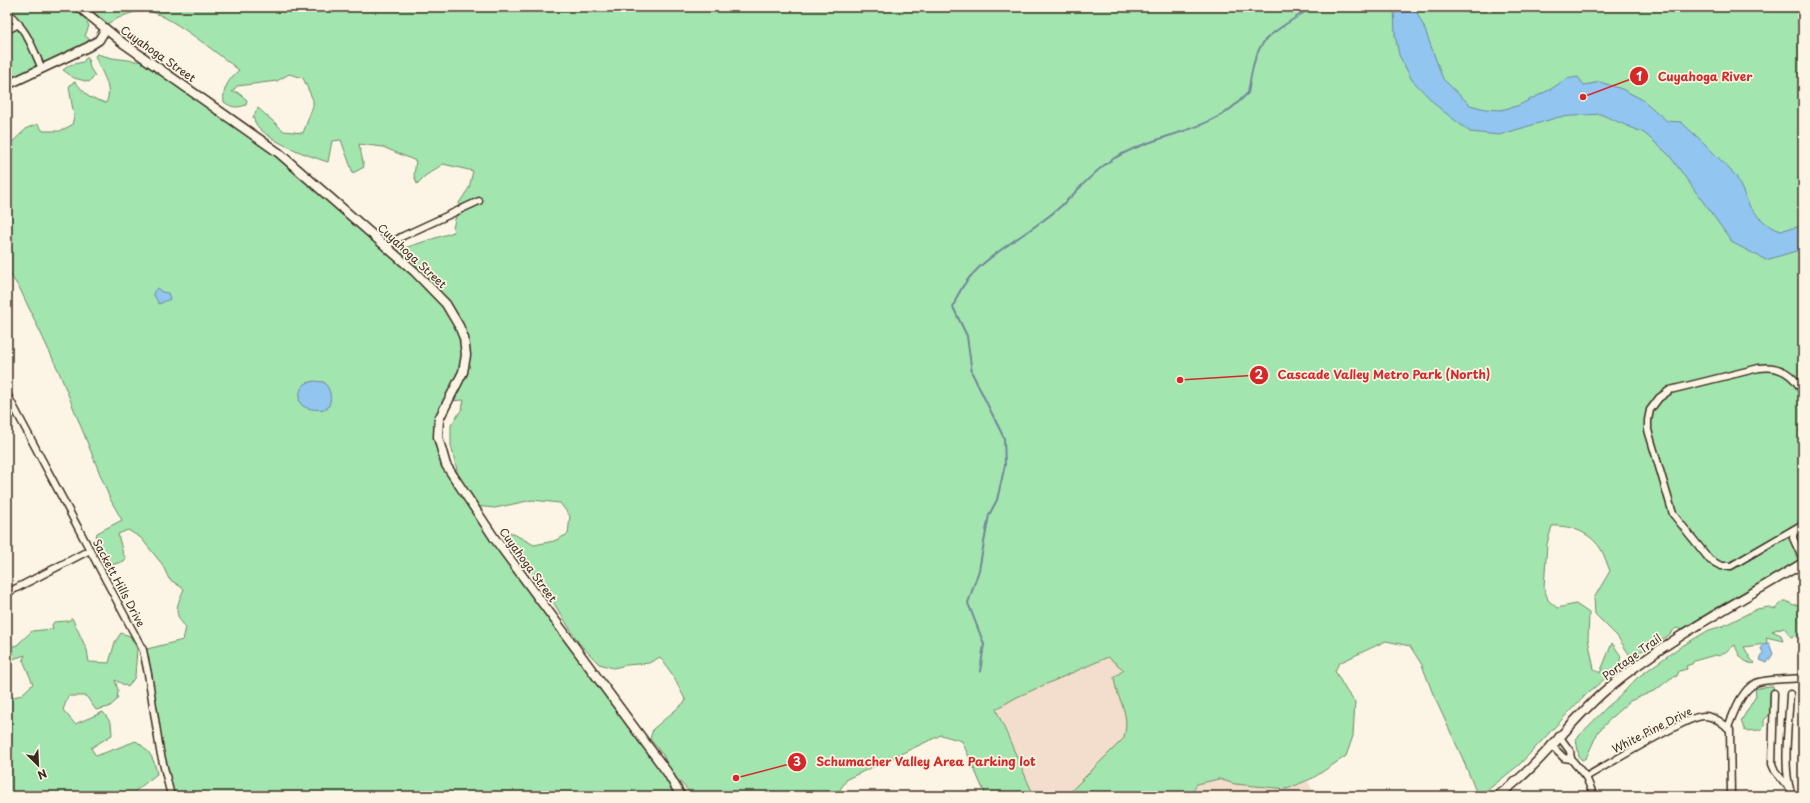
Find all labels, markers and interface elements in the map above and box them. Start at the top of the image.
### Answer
street label: Cuyahoga Street [117,21,200,86]
callout: Cuyahoga River [1629,64,1761,88]
text: 1 [1636,67,1642,85]
text: Cuyahoga River [1658,67,1753,85]
street label: Cuyahoga Street [374,219,451,292]
callout: Cascade Valley Metro Park (North) [1249,363,1499,387]
text: 2 [1255,365,1264,383]
text: Cascade Valley Metro Park (North) [1278,365,1490,383]
street label: Cuyahoga Street [495,524,562,606]
street label: Sackett Hills Drive [89,536,150,630]
street label: Portage Trail [1599,629,1665,684]
street label: White Pine Drive [1609,702,1695,757]
north arrow [18,745,58,785]
callout: Schumacher Valley Area Parking lot [787,750,1045,774]
text: 3 [793,752,801,770]
text: Schumacher Valley Area Parking lot [816,752,1036,770]
text: N [35,765,50,784]

